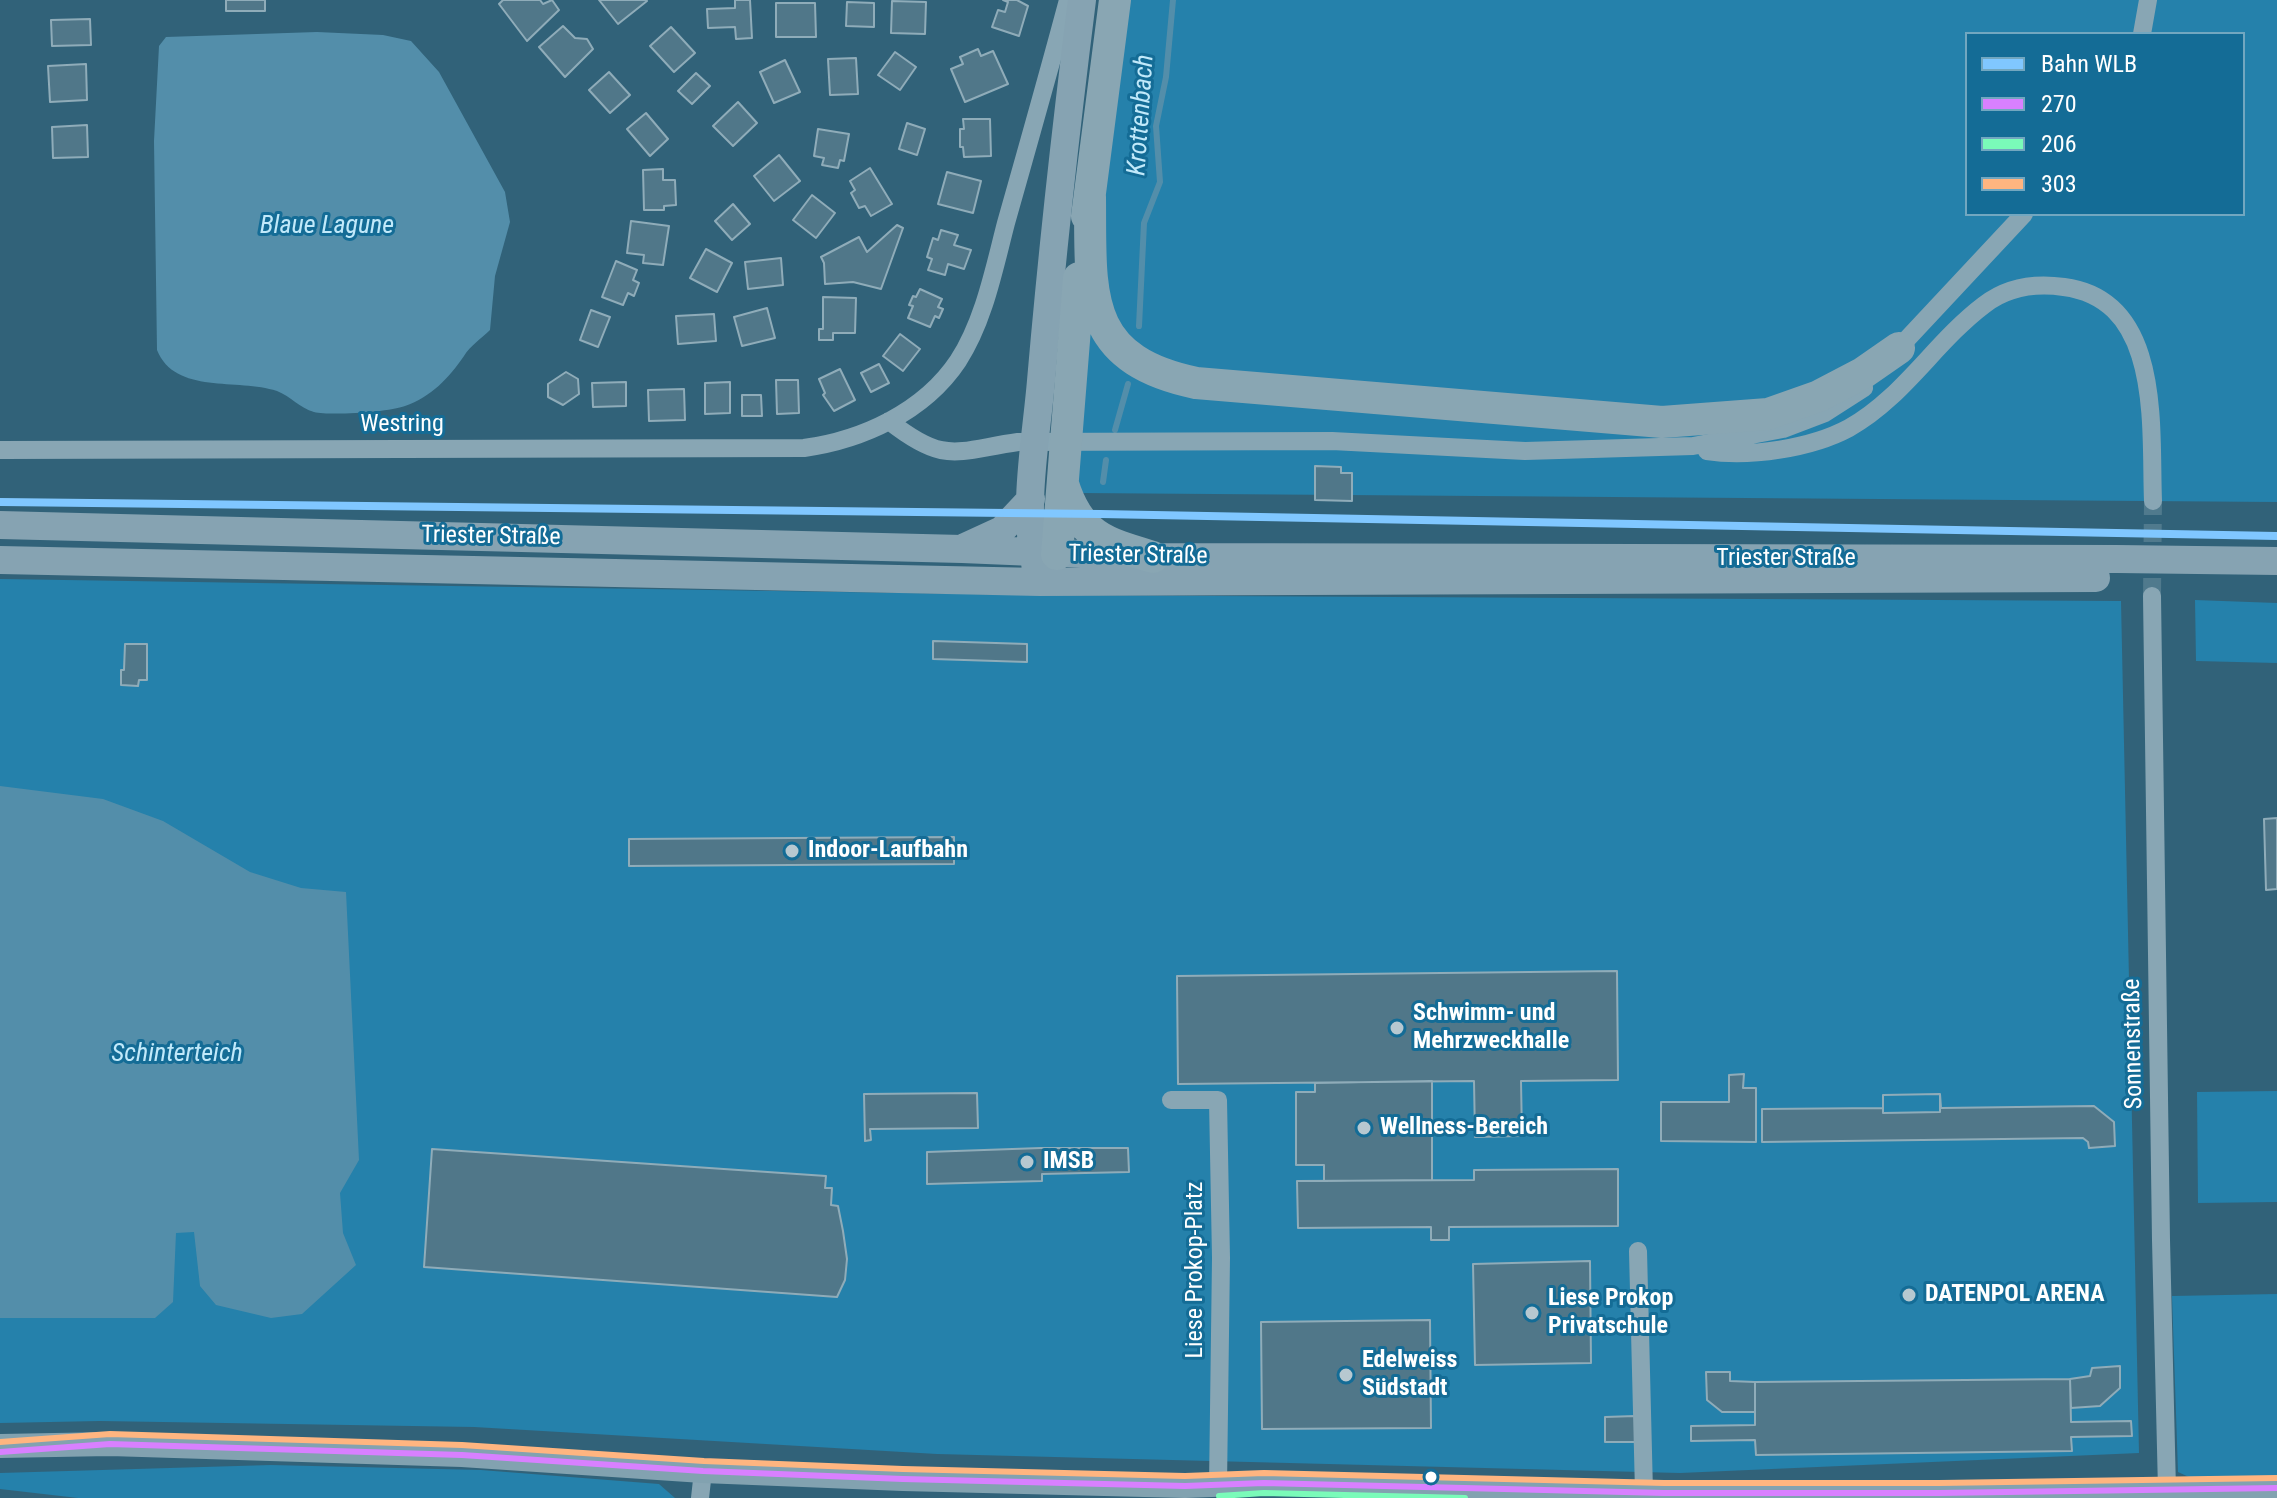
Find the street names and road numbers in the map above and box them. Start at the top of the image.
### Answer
street label: Westring [360,411,444,439]
street label: Triester Straße [421,521,561,553]
street label: Triester Straße [1068,540,1208,572]
street label: Triester Straße [1716,545,1856,573]
street label: Sonnenstraße [2118,978,2150,1110]
street label: Liese Prokop-Platz [1182,1182,1210,1358]

